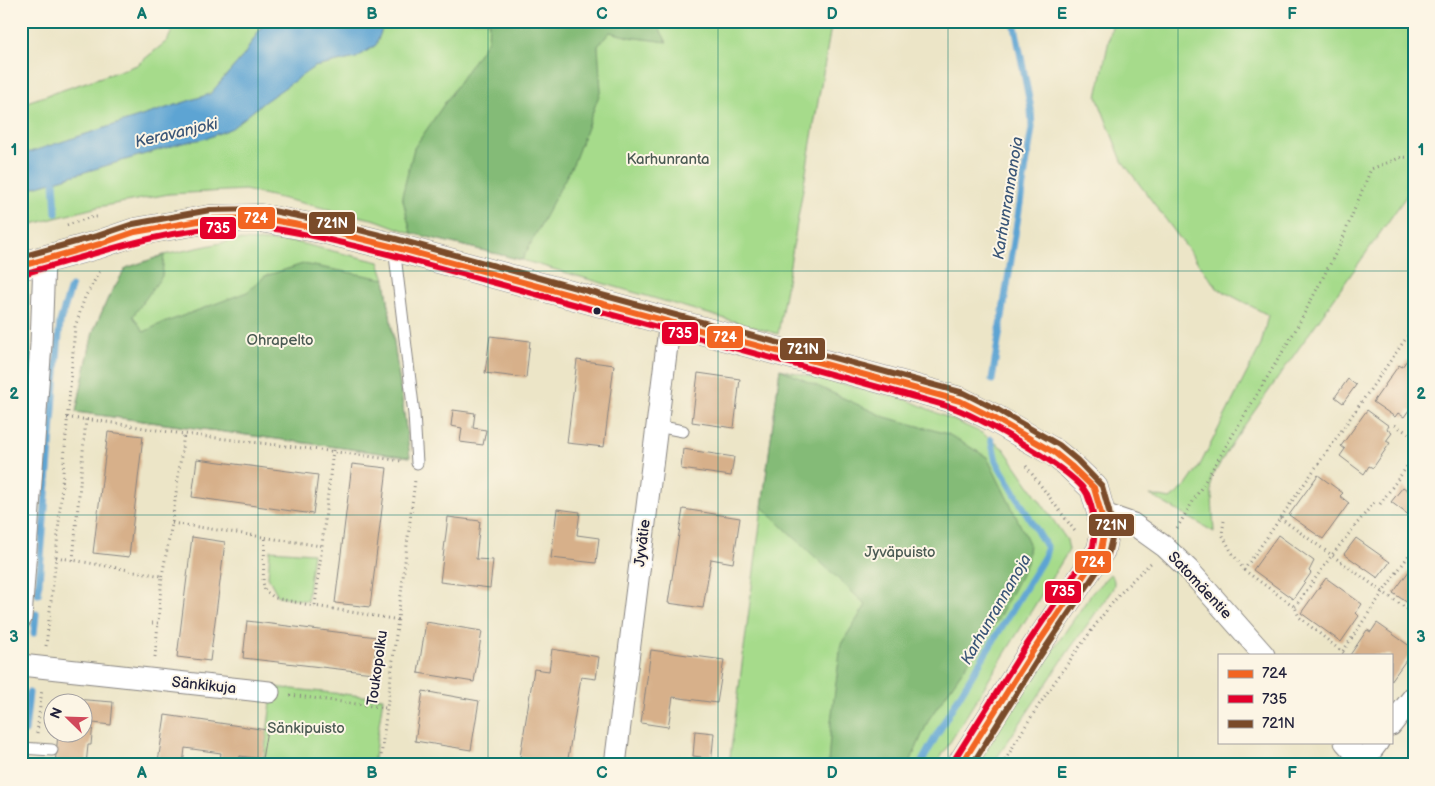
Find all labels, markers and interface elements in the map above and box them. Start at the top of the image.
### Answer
text: A [136,5,147,24]
text: B [366,5,378,24]
text: C [596,5,608,24]
text: D [826,5,838,24]
text: E [1057,5,1067,24]
text: F [1287,5,1297,24]
water label: Keravanjoki [133,114,221,152]
water label: Karhunrannanoja [989,135,1028,261]
text: 1 [11,141,17,160]
text: 1 [1418,141,1424,160]
park label: Karhunranta [626,150,710,169]
line badge: 724 [237,206,276,230]
text: 724 [244,210,269,227]
line badge: 721N [308,211,356,235]
text: 721N [316,215,348,232]
line badge: 735 [199,216,237,240]
text: 735 [206,220,230,237]
unlabelled marker [592,306,602,316]
line badge: 735 [661,321,699,345]
text: 735 [668,325,692,342]
line badge: 724 [706,325,744,349]
text: 724 [713,329,738,346]
park label: Ohrapelto [247,331,313,350]
line badge: 721N [779,337,826,361]
text: 721N [787,341,819,358]
text: 2 [9,385,19,404]
text: 2 [1416,385,1426,404]
line badge: 721N [1088,513,1135,537]
text: 721N [1095,517,1127,534]
street label: Jyvätie [630,518,655,568]
park label: Jyväpuisto [864,543,936,562]
street label: Satomäentie [1164,548,1236,623]
line badge: 724 [1074,550,1112,574]
water label: Karhunrannanoja [957,551,1036,668]
text: 724 [1081,554,1106,571]
line badge: 735 [1044,580,1082,604]
text: 735 [1051,583,1075,600]
text: 3 [9,628,19,647]
text: 3 [1416,628,1426,647]
street label: Toukopolku [363,629,392,707]
legend [1218,654,1392,744]
text: 724 [1262,664,1287,683]
street label: Sänkikuja [171,673,237,698]
text: 735 [1262,690,1287,709]
north arrow [42,694,92,744]
text: N [47,705,66,721]
text: 721N [1262,714,1295,733]
park label: Sänkipuisto [267,719,345,738]
text: A [136,764,147,783]
text: B [366,764,378,783]
text: C [596,764,608,783]
text: D [826,764,838,783]
text: E [1057,764,1067,783]
text: F [1287,764,1297,783]

